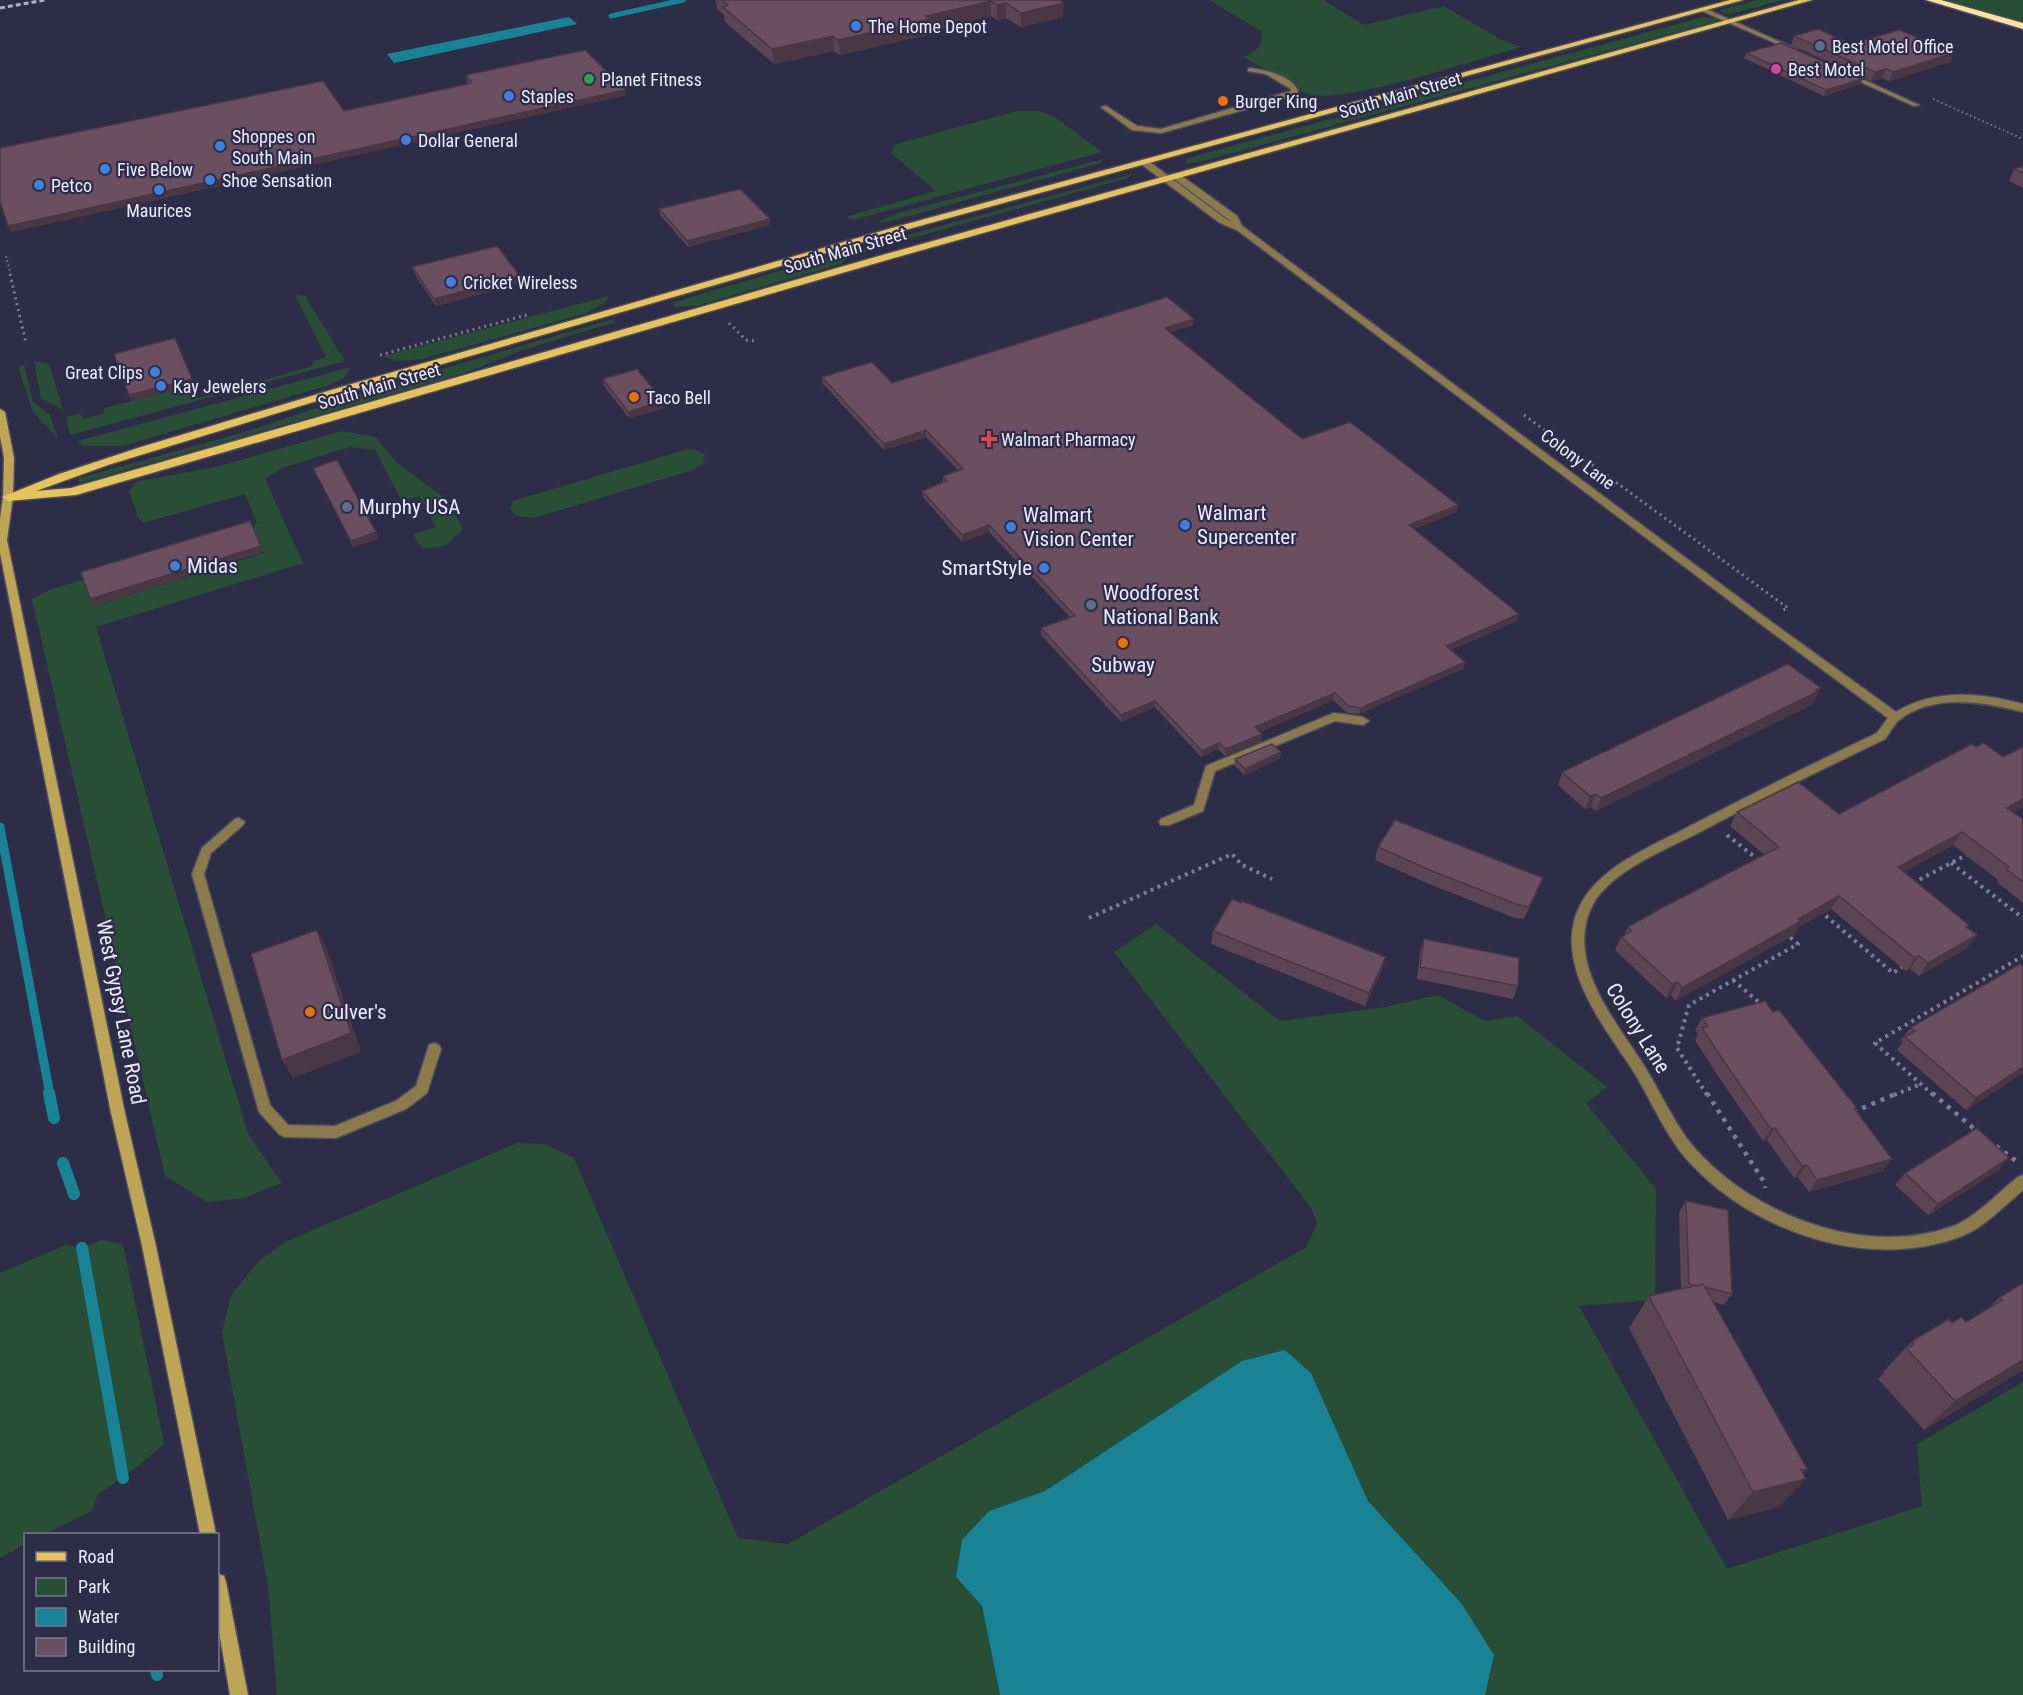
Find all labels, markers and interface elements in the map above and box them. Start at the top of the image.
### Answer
place label: The Home Depot [868,16,987,37]
marker: The Home Depot [849,19,863,33]
place label: Best Motel Office [1832,36,1954,57]
marker: Best Motel Office [1813,39,1827,53]
place label: Best Motel [1788,59,1864,80]
marker: Best Motel [1769,62,1783,76]
street label: South Main Street [1336,67,1464,123]
place label: Planet Fitness [601,69,702,90]
marker: Planet Fitness [582,72,596,86]
place label: Staples [521,86,574,107]
marker: Staples [502,89,516,103]
place label: Burger King [1235,91,1317,112]
marker: Burger King [1216,94,1230,108]
place label: Shoppes on South Main [232,126,315,168]
place label: Dollar General [418,130,518,151]
marker: Dollar General [399,133,413,147]
marker: Shoppes on South Main [213,139,227,153]
place label: Five Below [117,159,193,180]
marker: Five Below [98,162,112,176]
place label: Shoe Sensation [222,170,332,191]
marker: Shoe Sensation [203,173,217,187]
place label: Petco [51,175,92,196]
marker: Petco [32,178,46,192]
marker: Maurices [152,183,166,197]
place label: Maurices [126,200,192,221]
street label: South Main Street [781,222,909,278]
place label: Cricket Wireless [463,272,578,293]
marker: Cricket Wireless [444,275,458,289]
street label: South Main Street [315,358,443,414]
place label: Great Clips [65,362,143,383]
marker: Great Clips [148,365,162,379]
place label: Kay Jewelers [173,376,266,397]
marker: Kay Jewelers [154,379,168,393]
place label: Taco Bell [646,387,711,408]
marker: Taco Bell [627,390,641,404]
street label: Colony Lane [1537,424,1619,494]
place label: Walmart Pharmacy [1001,429,1136,450]
marker: Walmart Pharmacy [982,432,996,446]
place label: Murphy USA [359,495,460,519]
marker: Murphy USA [340,500,354,514]
place label: Walmart Supercenter [1197,501,1297,549]
place label: Walmart Vision Center [1023,503,1134,551]
marker: Walmart Supercenter [1178,518,1192,532]
marker: Walmart Vision Center [1004,520,1018,534]
place label: Midas [187,554,238,578]
place label: SmartStyle [942,556,1032,580]
marker: Midas [168,559,182,573]
marker: SmartStyle [1037,561,1051,575]
place label: Woodforest National Bank [1103,581,1219,629]
marker: Woodforest National Bank [1084,598,1098,612]
marker: Subway [1116,636,1130,650]
place label: Subway [1091,653,1155,677]
street label: West Gypsy Lane Road [91,918,151,1106]
street label: Colony Lane [1601,979,1675,1078]
place label: Culver's [322,1000,387,1024]
marker: Culver's [303,1005,317,1019]
legend [24,1533,219,1671]
text: Road [78,1546,114,1567]
text: Park [78,1576,110,1597]
text: Water [78,1606,120,1627]
text: Building [78,1636,135,1657]

